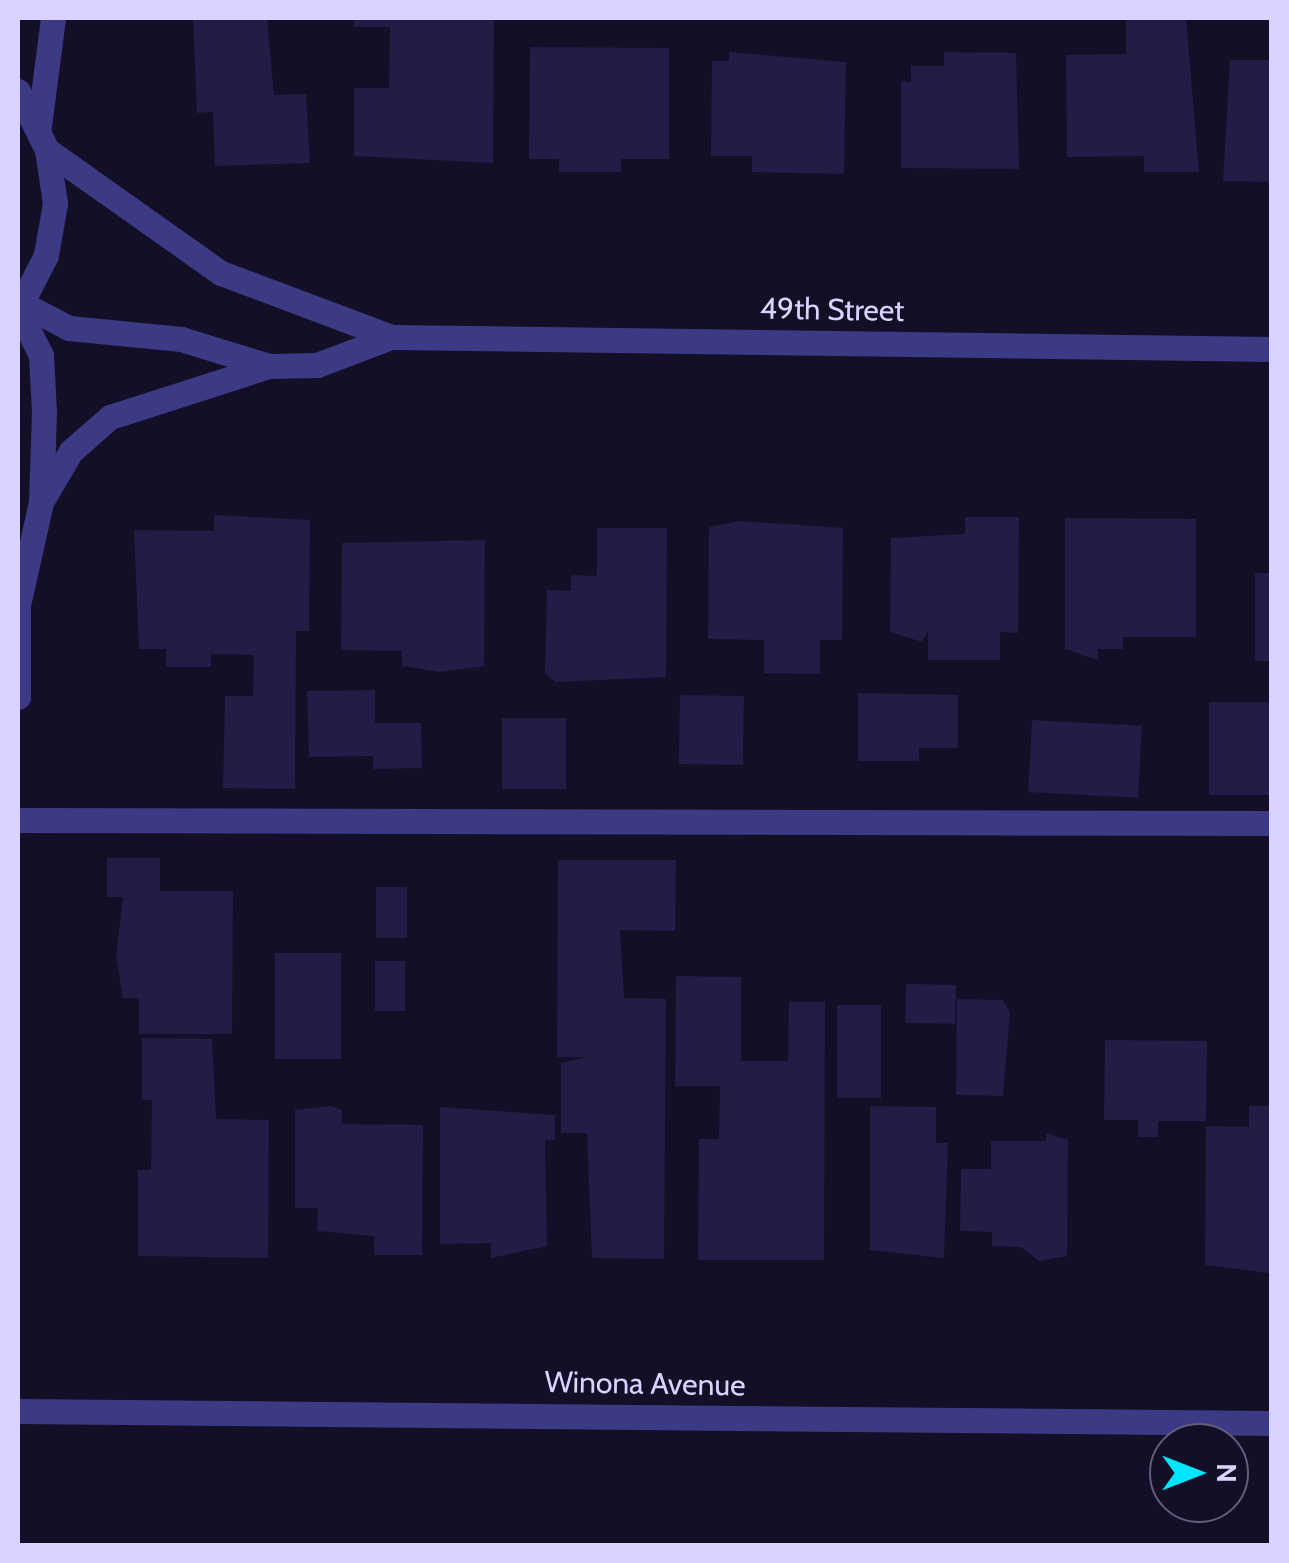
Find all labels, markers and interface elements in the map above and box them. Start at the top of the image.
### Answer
street label: 49th Street [759,291,905,329]
street label: Winona Avenue [544,1364,746,1404]
north arrow [1149,1423,1249,1523]
text: N [1210,1463,1244,1483]

